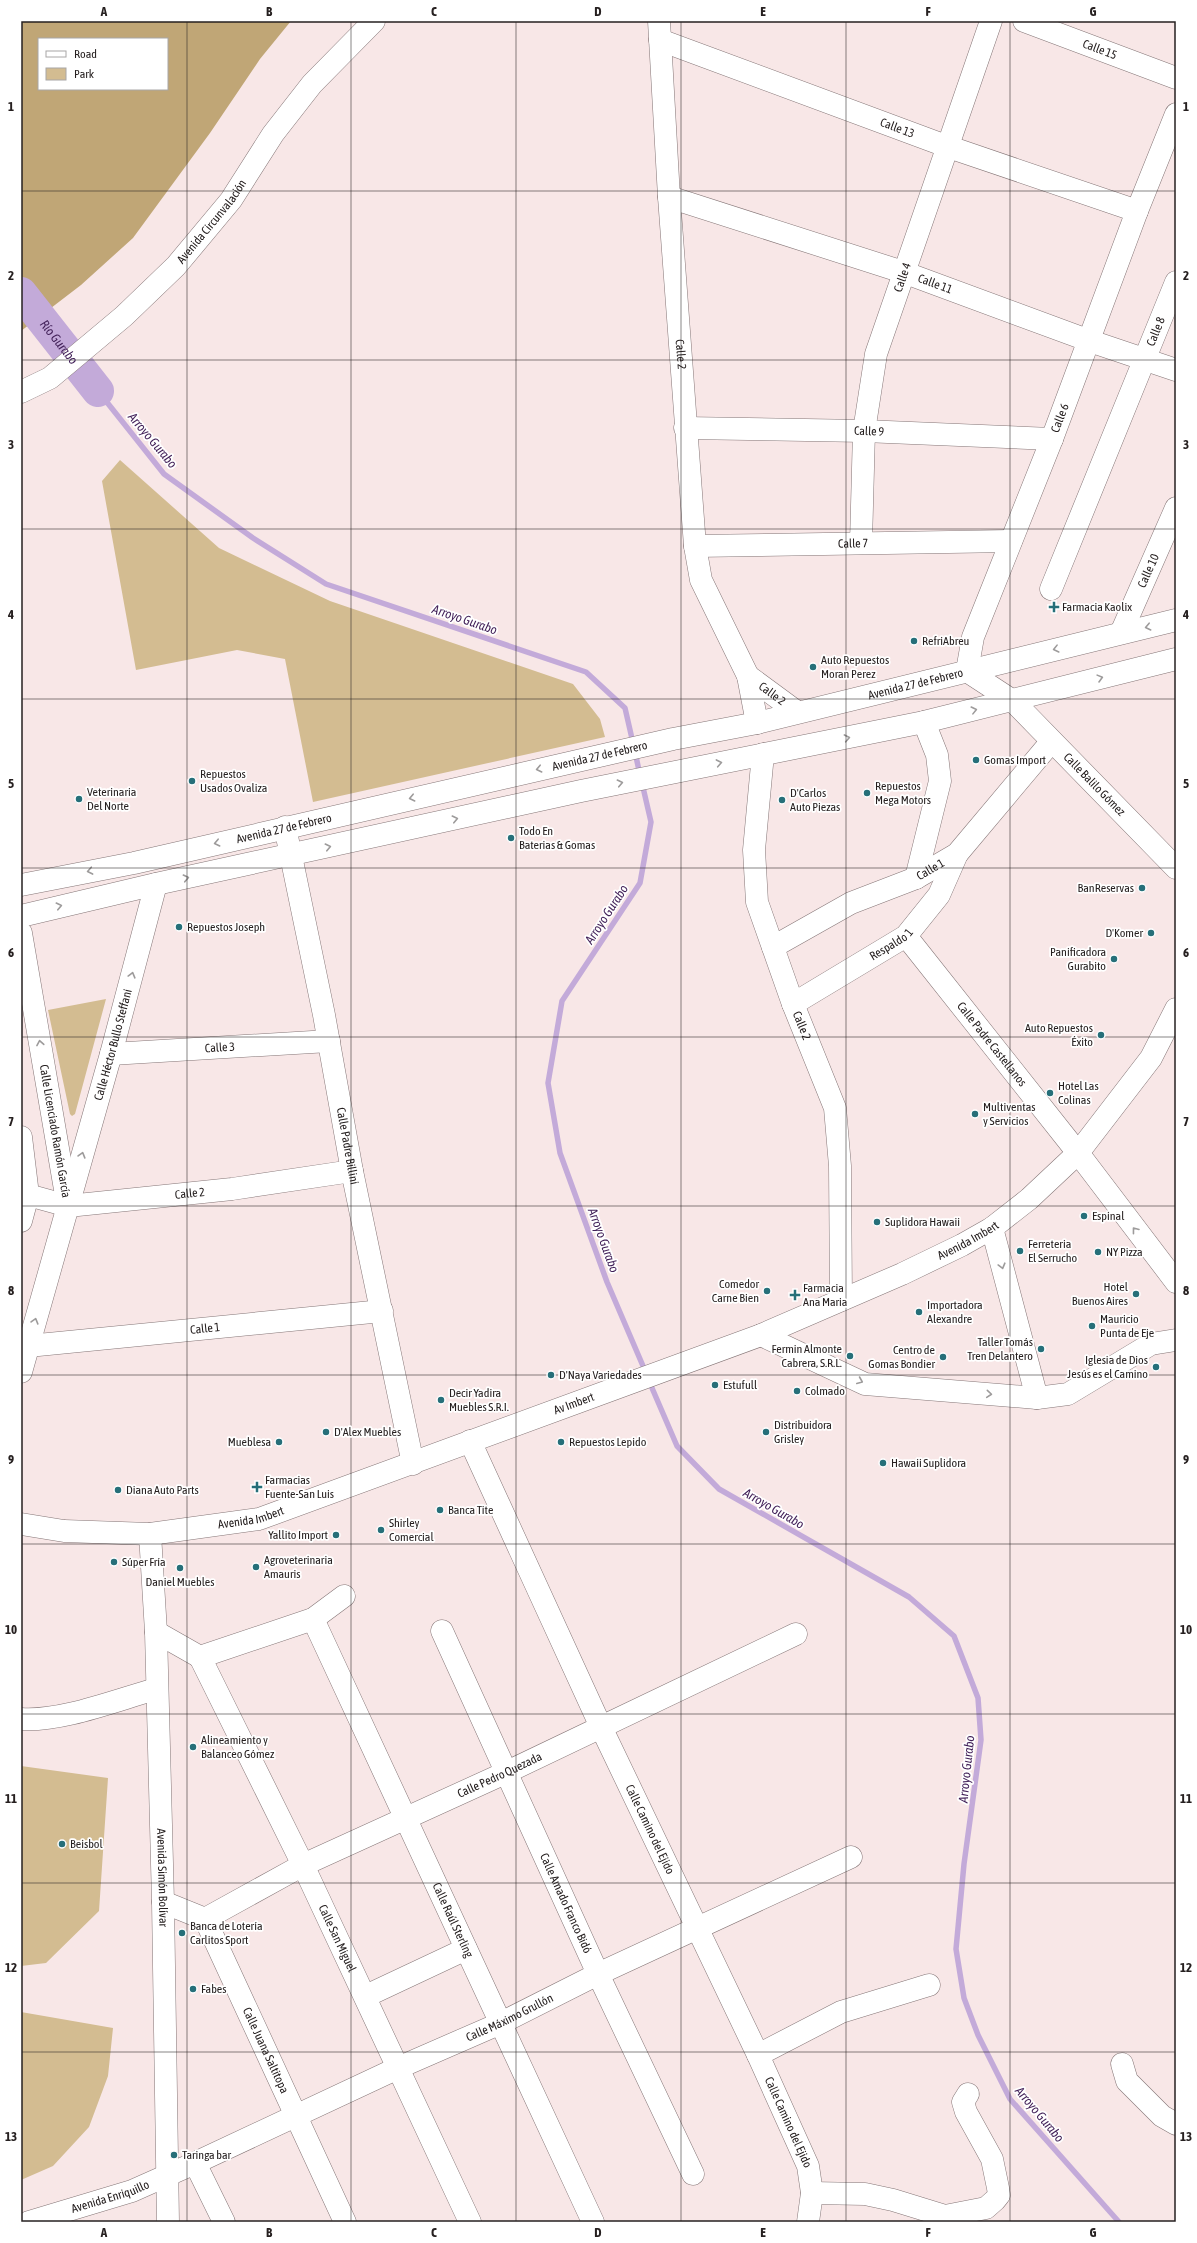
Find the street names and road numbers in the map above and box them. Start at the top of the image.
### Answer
street label: Calle 15 [1081,37,1119,62]
street label: Calle 13 [878,115,916,141]
street label: Avenida Circunvalación [174,177,249,266]
street label: Calle 4 [891,261,914,294]
street label: Calle 11 [916,271,955,297]
street label: Calle 8 [1144,315,1168,348]
street label: Calle 2 [673,339,689,370]
street label: Calle 6 [1048,401,1072,434]
street label: Calle 9 [854,424,885,439]
street label: Calle 7 [838,536,868,551]
street label: Calle 10 [1135,551,1162,590]
street label: Avenida 27 de Febrero [867,666,965,702]
street label: Calle 2 [756,679,788,708]
street label: Avenida 27 de Febrero [551,738,649,774]
street label: Calle Balilo Gómez [1061,750,1129,819]
street label: Avenida 27 de Febrero [235,811,333,846]
street label: Calle 1 [914,856,947,883]
street label: Respaldo 1 [867,926,916,963]
street label: Calle Héctor Bullo Steffani [91,987,135,1102]
street label: Calle Padre Castellanos [954,999,1029,1089]
street label: Calle 2 [790,1009,814,1042]
street label: Calle 3 [204,1040,235,1055]
street label: Calle Licenciado Ramón García [37,1063,73,1199]
street label: Calle Padre Billini [334,1106,362,1186]
street label: Calle 2 [174,1185,206,1202]
street label: Avenida Imbert [935,1218,1002,1263]
street label: Calle 1 [190,1320,221,1337]
street label: Av Imbert [552,1390,597,1417]
street label: Avenida Imbert [217,1503,286,1532]
street label: Calle Pedro Quezada [455,1749,544,1801]
street label: Calle Camino del Ejido [623,1782,678,1877]
street label: Avenida Simón Bolívar [154,1828,170,1928]
street label: Calle Amado Franco Bidó [537,1851,595,1956]
street label: Calle Raúl Sterling [429,1880,477,1961]
street label: Calle San Miguel [315,1902,359,1975]
street label: Calle Máximo Grullón [464,1991,555,2044]
street label: Calle Juana Saltitopa [240,2005,292,2096]
street label: Calle Camino del Ejido [762,2075,815,2170]
street label: Avenida Enriquillo [70,2177,152,2216]

